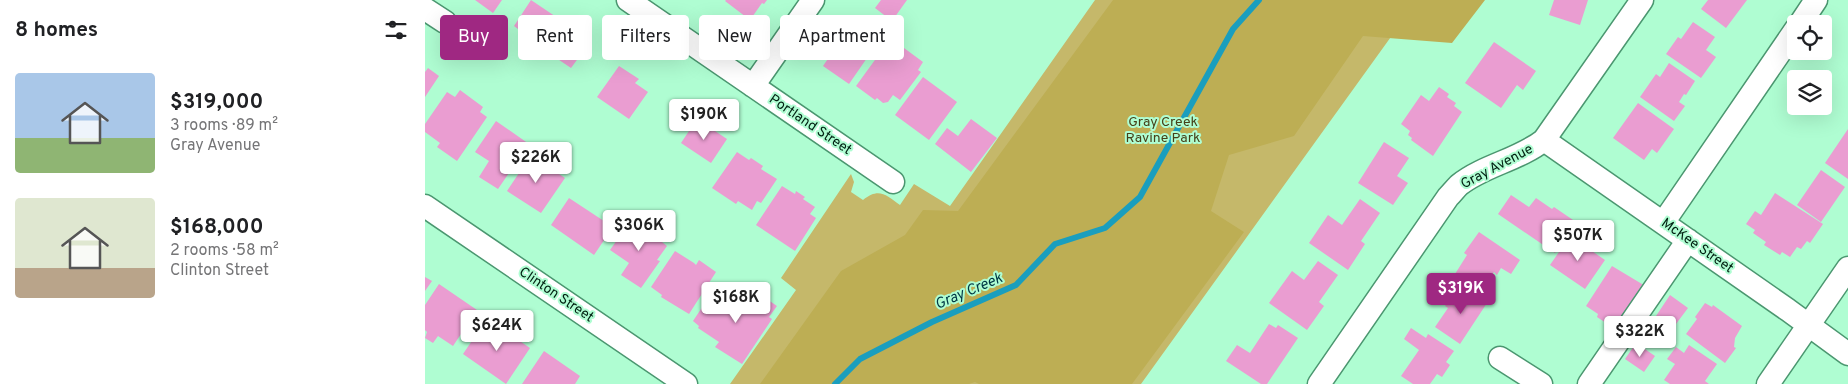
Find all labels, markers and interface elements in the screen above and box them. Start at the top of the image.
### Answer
chip: Buy [440,15,508,60]
chip: Rent [518,15,592,60]
chip: Filters [602,15,689,60]
chip: New [699,15,770,60]
chip: Apartment [780,15,904,60]
map controls [1787,15,1832,115]
button: locate [1787,15,1832,60]
icon: filters [382,16,410,44]
text: 8 homes [15,17,98,44]
button: layers [1787,70,1832,115]
text: $319,000 [170,89,263,116]
street label: Portland Street [765,91,855,159]
icon: home [55,93,115,153]
pin: $190K [669,98,739,141]
text: $190K [680,105,728,125]
park label: Gray Creek Ravine Park [1125,114,1201,147]
text: 3 rooms · 89 m² [170,116,278,136]
text: Gray Avenue [170,136,260,156]
street label: Gray Avenue [1458,141,1536,193]
pin: $226K [501,142,571,184]
text: $226K [511,148,561,168]
pin: $306K [604,210,674,252]
text: $168,000 [170,214,264,241]
street label: McKee Street [1658,215,1736,277]
text: $306K [614,216,664,236]
icon: home [55,218,115,278]
pin: $507K [1543,220,1613,262]
text: $507K [1553,226,1603,246]
text: 2 rooms · 58 m² [170,241,279,261]
text: Clinton Street [170,261,269,281]
street label: Clinton Street [515,264,597,326]
water label: Gray Creek [932,269,1006,315]
pin: $319K [1426,272,1496,315]
text: $319K [1438,279,1484,299]
pin: $168K [701,282,771,324]
text: $168K [712,288,760,308]
pin: $624K [462,310,532,352]
text: $624K [472,316,522,336]
pin: $322K [1605,316,1675,358]
text: $322K [1615,322,1665,342]

